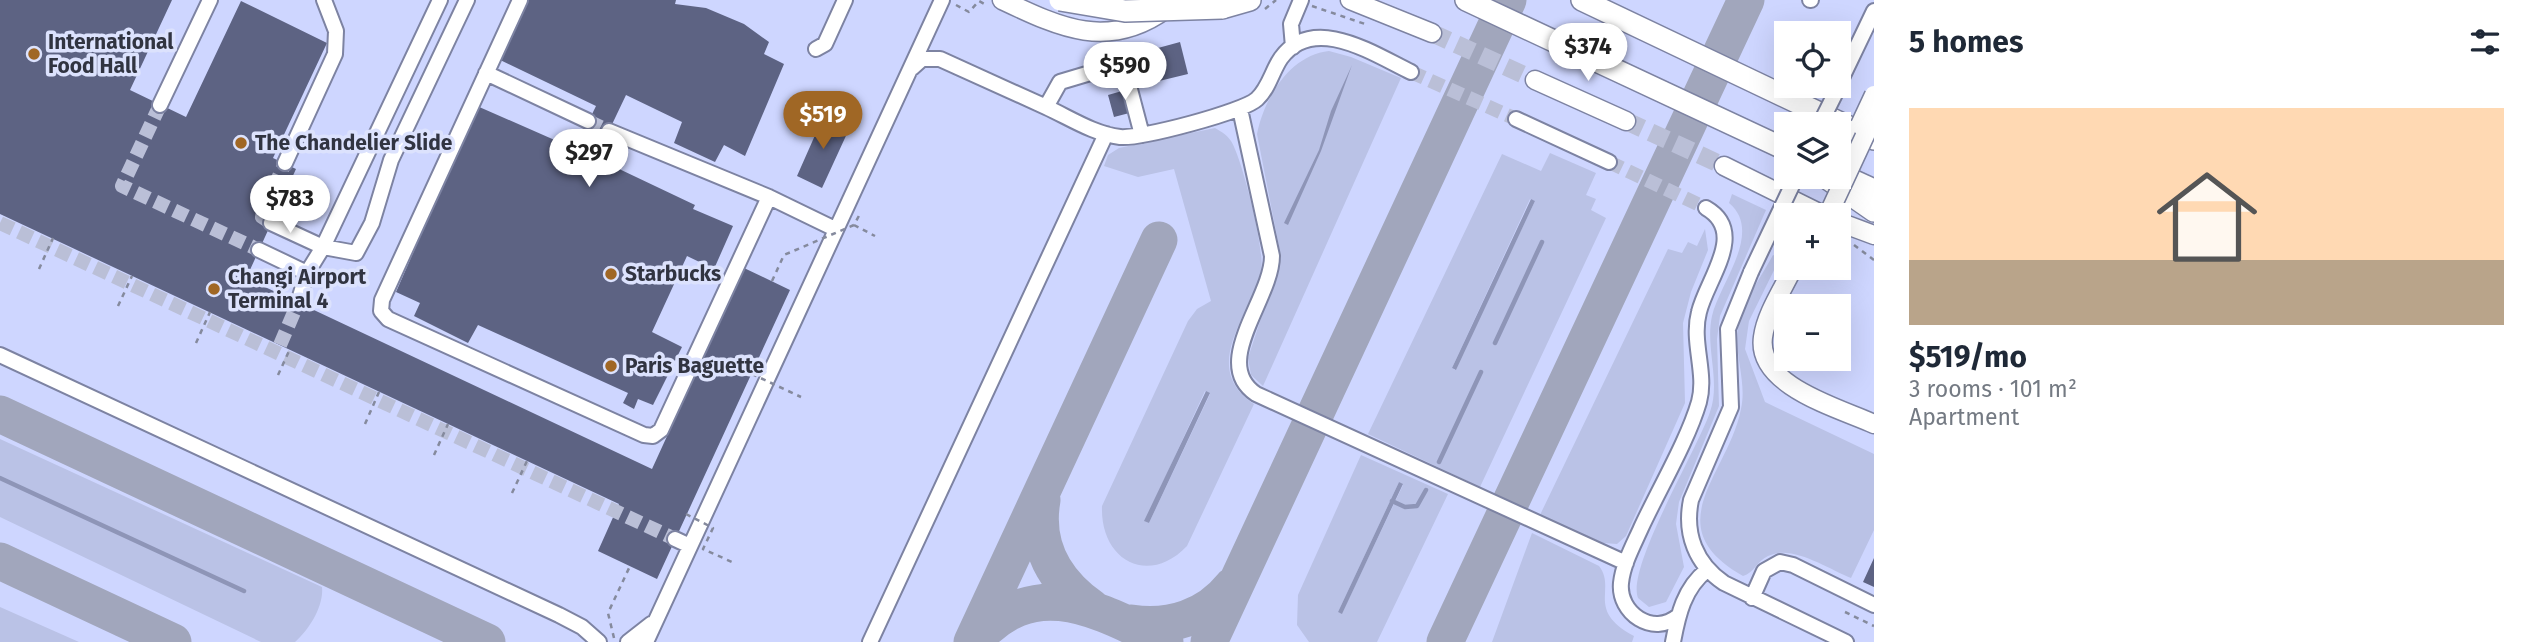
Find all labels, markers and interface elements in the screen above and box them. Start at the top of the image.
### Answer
map controls [1774,21,1851,371]
button: locate [1774,21,1851,98]
icon: filters [2466,23,2504,61]
pin: $374 [1547,24,1629,83]
text: 5 homes [1909,24,2023,60]
place label: International Food Hall [48,29,174,79]
text: $374 [1564,32,1612,60]
pin: $590 [1084,42,1166,102]
marker: International Food Hall [26,46,42,62]
text: $590 [1100,51,1150,79]
pin: $519 [782,92,864,151]
text: $519 [799,100,847,128]
button: layers [1774,112,1851,189]
place label: The Chandelier Slide [255,130,453,156]
pin: $297 [548,130,630,189]
marker: The Chandelier Slide [233,135,249,151]
text: $297 [565,138,613,166]
icon: home [2144,154,2270,280]
pin: $783 [249,176,331,235]
text: $783 [266,184,314,212]
button: + [1774,203,1851,280]
place label: Starbucks [625,261,721,287]
place label: Changi Airport Terminal 4 [228,264,367,314]
marker: Starbucks [603,266,619,282]
marker: Changi Airport Terminal 4 [206,281,222,297]
button: − [1774,294,1851,371]
text: $519/mo [1909,339,2027,375]
place label: Paris Baguette [625,353,765,379]
marker: Paris Baguette [603,358,619,374]
text: 3 rooms · 101 m² [1909,375,2077,403]
text: Apartment [1909,403,2019,431]

